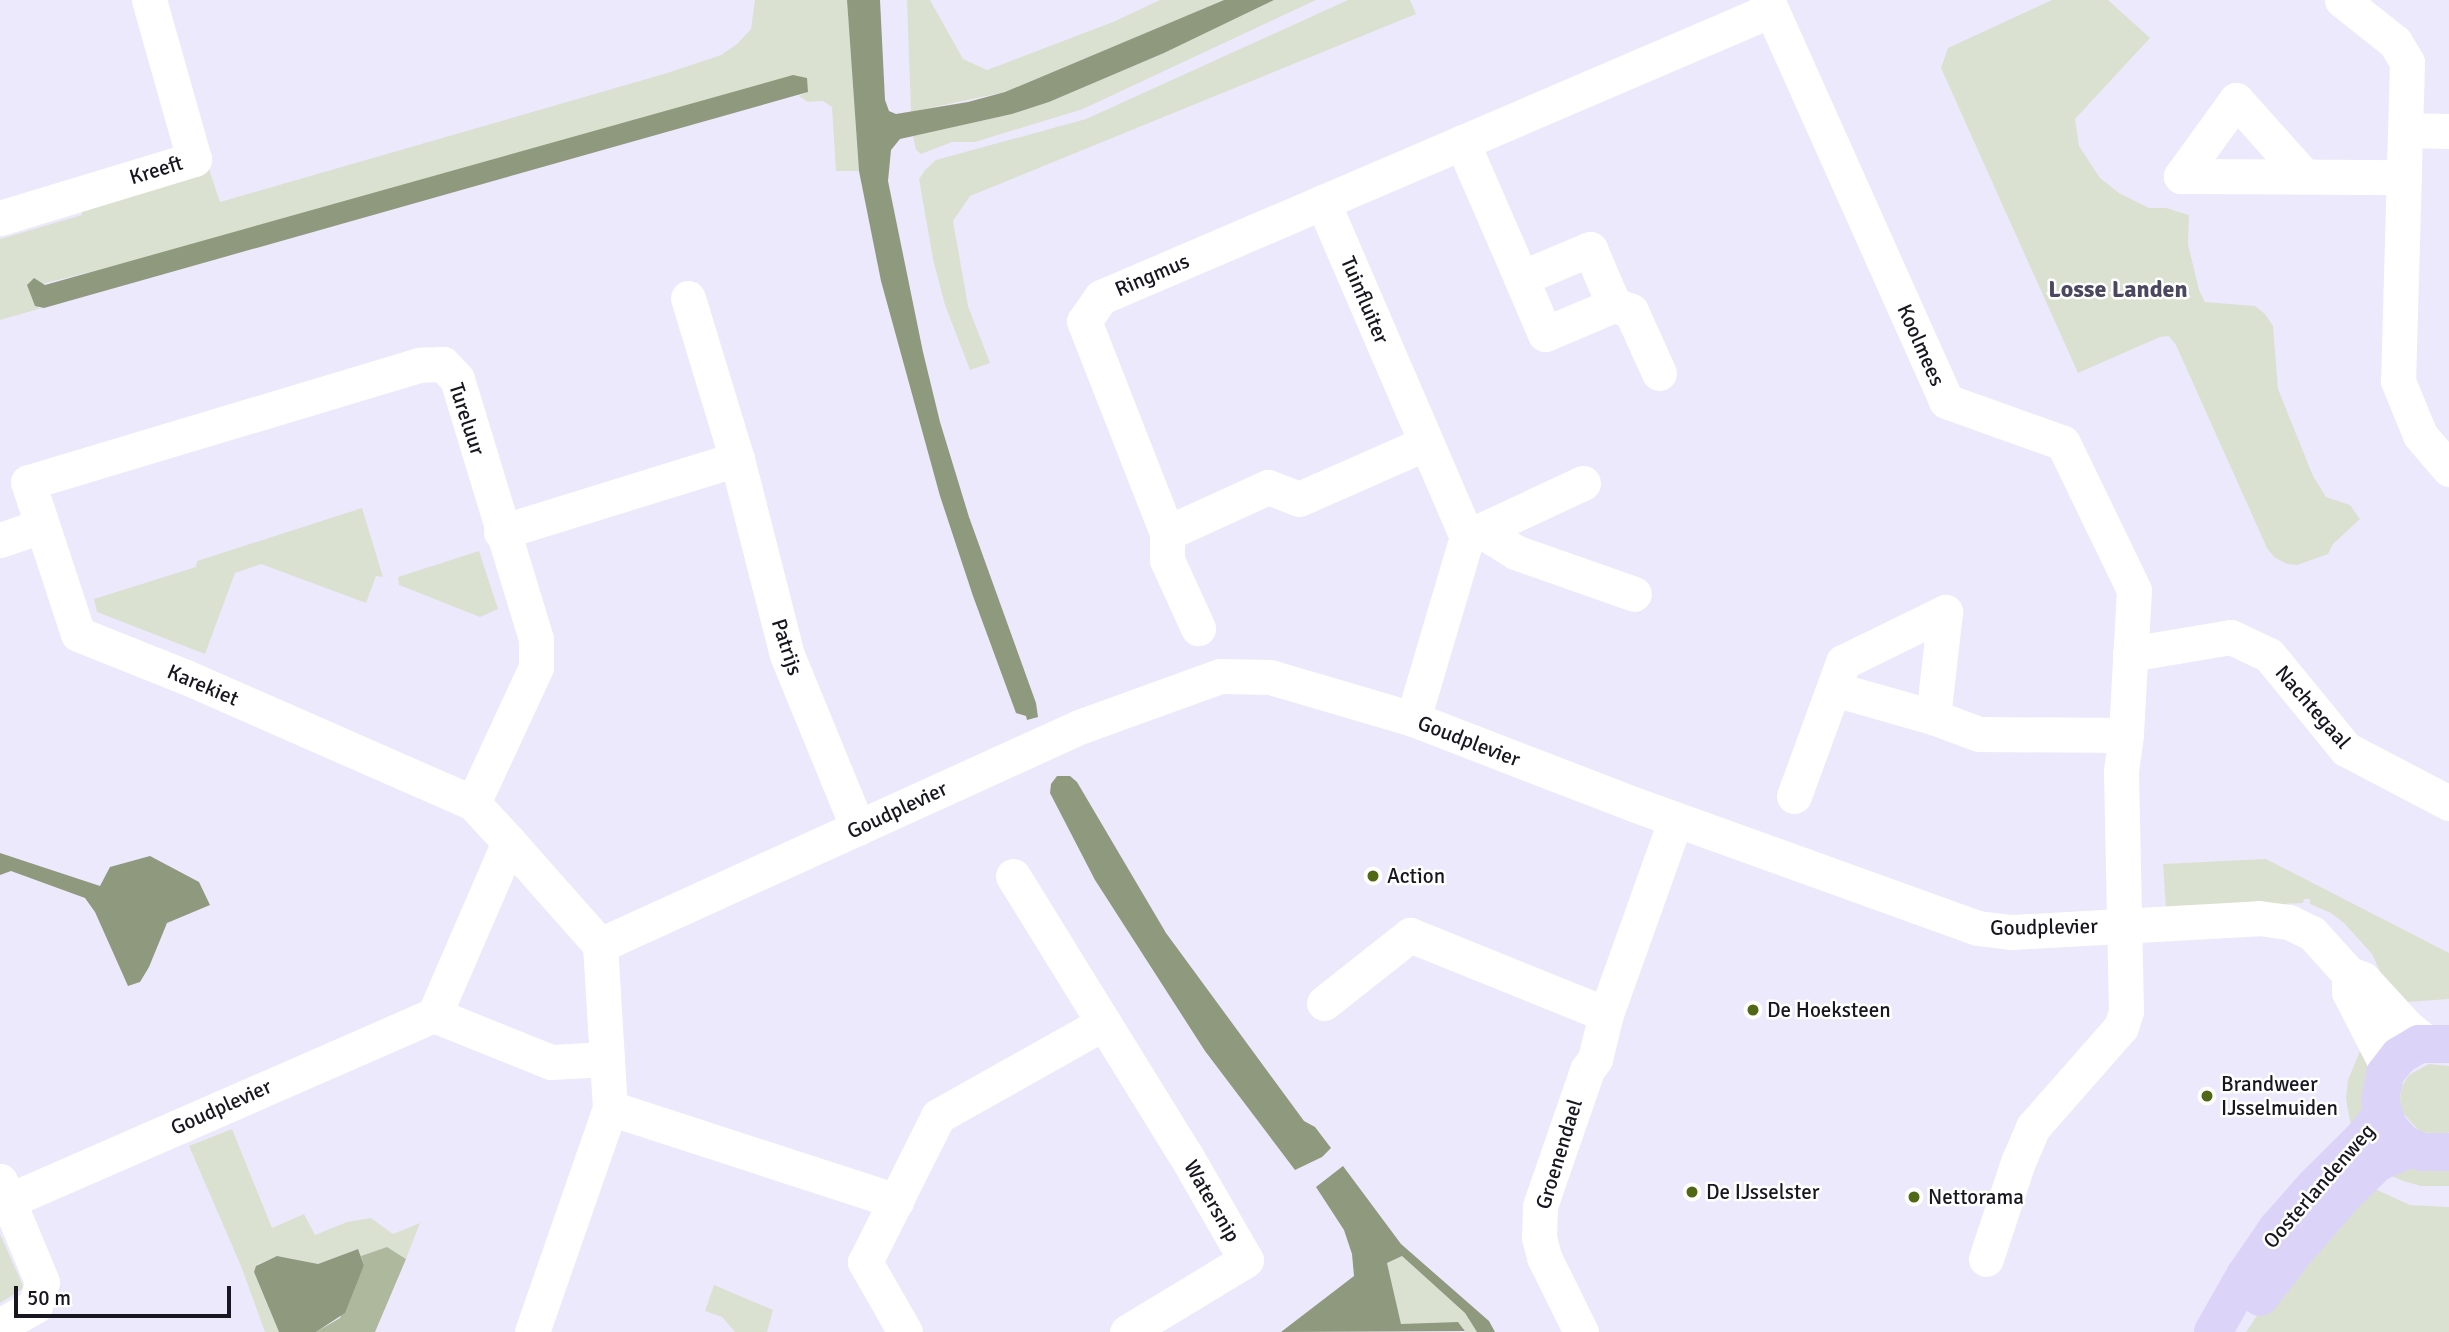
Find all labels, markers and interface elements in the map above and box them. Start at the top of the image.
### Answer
street label: Kreeft [126,150,186,190]
street label: Ringmus [1111,248,1193,302]
street label: Tuinfluiter [1335,253,1395,347]
district label: Losse Landen [2048,276,2188,304]
street label: Koolmees [1892,300,1950,390]
street label: Tureluur [443,380,491,458]
street label: Patrijs [766,616,808,678]
street label: Karekiet [164,659,242,711]
street label: Nachtegaal [2270,660,2356,754]
street label: Goudplevier [1414,710,1524,772]
street label: Goudplevier [843,776,951,844]
place label: Action [1387,863,1445,889]
marker: Action [1365,868,1381,884]
street label: Goudplevier [1990,913,2098,941]
place label: De Hoeksteen [1767,997,1891,1023]
marker: De Hoeksteen [1745,1002,1761,1018]
place label: Brandweer IJsselmuiden [2221,1071,2338,1121]
street label: Goudplevier [167,1074,275,1140]
marker: Brandweer IJsselmuiden [2199,1088,2215,1104]
street label: Groenendael [1530,1096,1588,1212]
street label: Oosterlandenweg [2258,1119,2380,1253]
street label: Watersnip [1178,1156,1246,1246]
place label: De IJsselster [1706,1179,1819,1205]
marker: De IJsselster [1684,1184,1700,1200]
place label: Nettorama [1928,1184,2024,1210]
marker: Nettorama [1906,1189,1922,1205]
scale bar [18,1272,234,1316]
text: 50 m [27,1285,71,1311]

